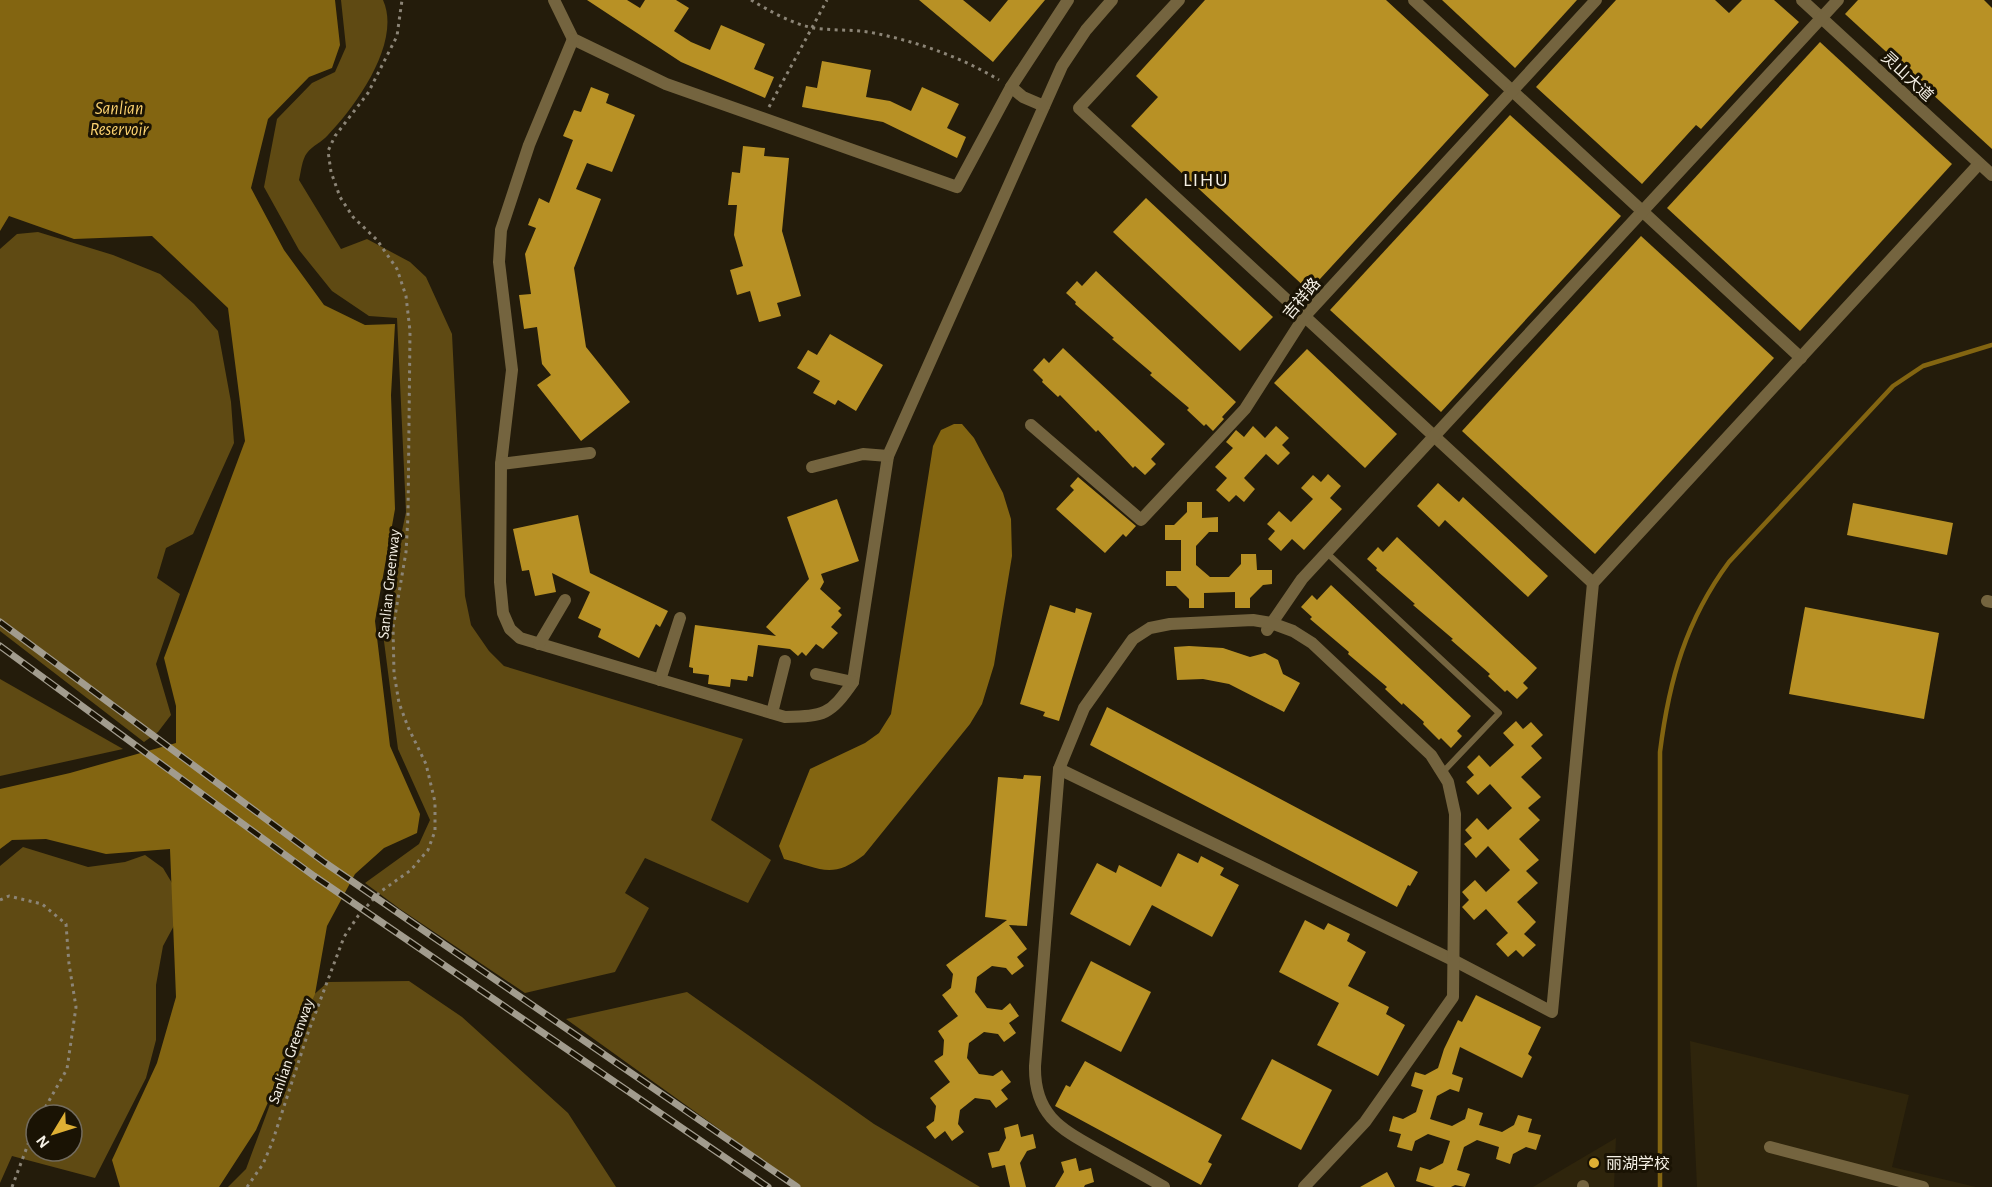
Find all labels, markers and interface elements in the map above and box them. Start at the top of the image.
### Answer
street label: 灵山大道 [1878,48,1937,104]
water label: Sanlian Reservoir [90,100,149,139]
district label: LIHU [1183,170,1229,190]
street label: 吉祥路 [1279,274,1323,322]
street label: Sanlian Greenway [375,528,404,640]
street label: Sanlian Greenway [265,996,317,1106]
north arrow [24,1103,84,1163]
text: N [33,1132,53,1151]
place label: 丽湖学校 [1606,1155,1670,1172]
marker: 丽湖学校 [1587,1156,1601,1170]

